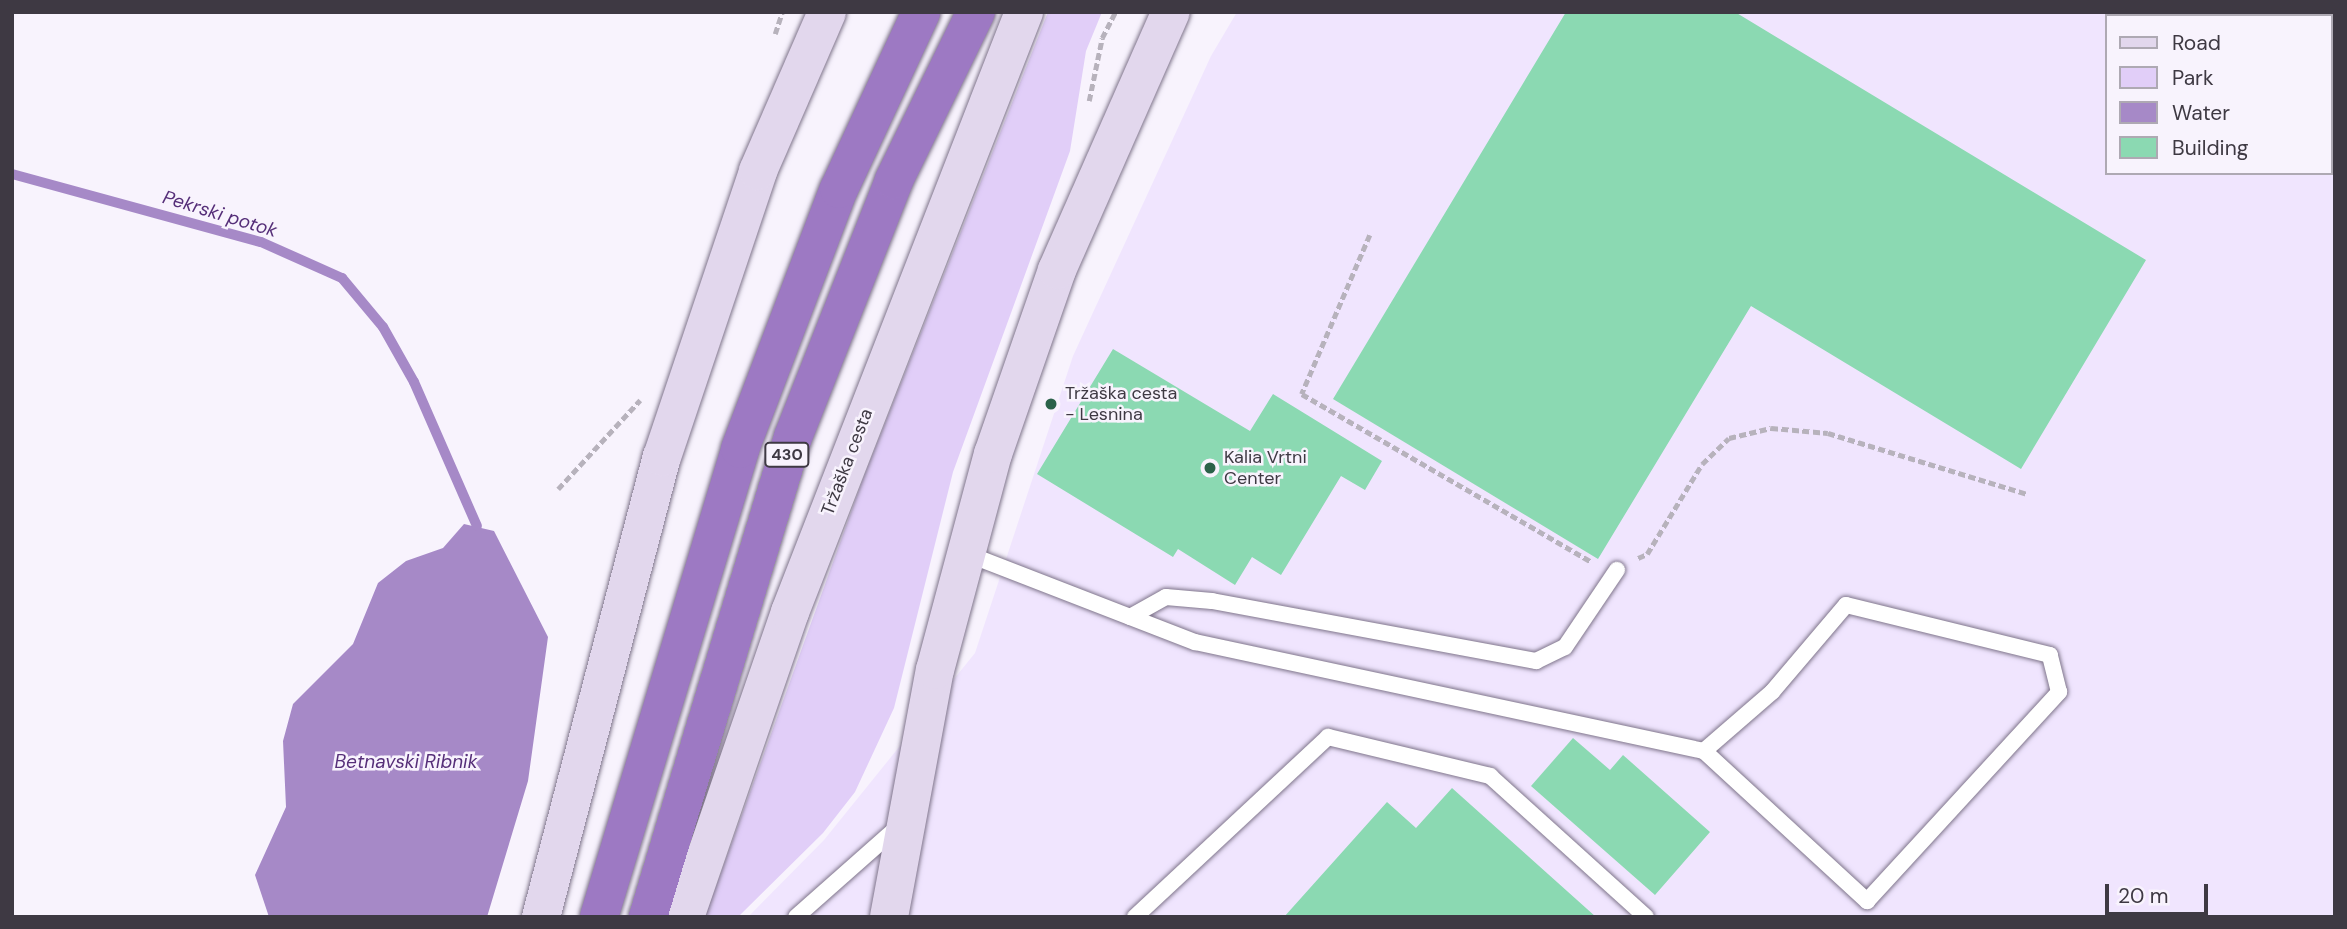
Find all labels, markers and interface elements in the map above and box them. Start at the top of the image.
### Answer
legend [2106,14,2333,175]
text: Road [2172,29,2221,57]
text: Park [2172,64,2213,92]
text: Water [2172,99,2230,127]
text: Building [2172,134,2248,162]
water label: Pekrski potok [160,186,280,242]
place label: Tržaška cesta - Lesnina [1065,383,1177,426]
marker: Tržaška cesta - Lesnina [1043,396,1059,412]
street label: Tržaška cesta [817,406,877,518]
road number: 430 [764,442,810,468]
place label: Kalia Vrtni Center [1224,447,1307,490]
marker: Kalia Vrtni Center [1202,460,1218,476]
water label: Betnavski Ribnik [335,751,477,773]
scale bar [2109,870,2212,914]
text: 20 m [2118,882,2169,910]

